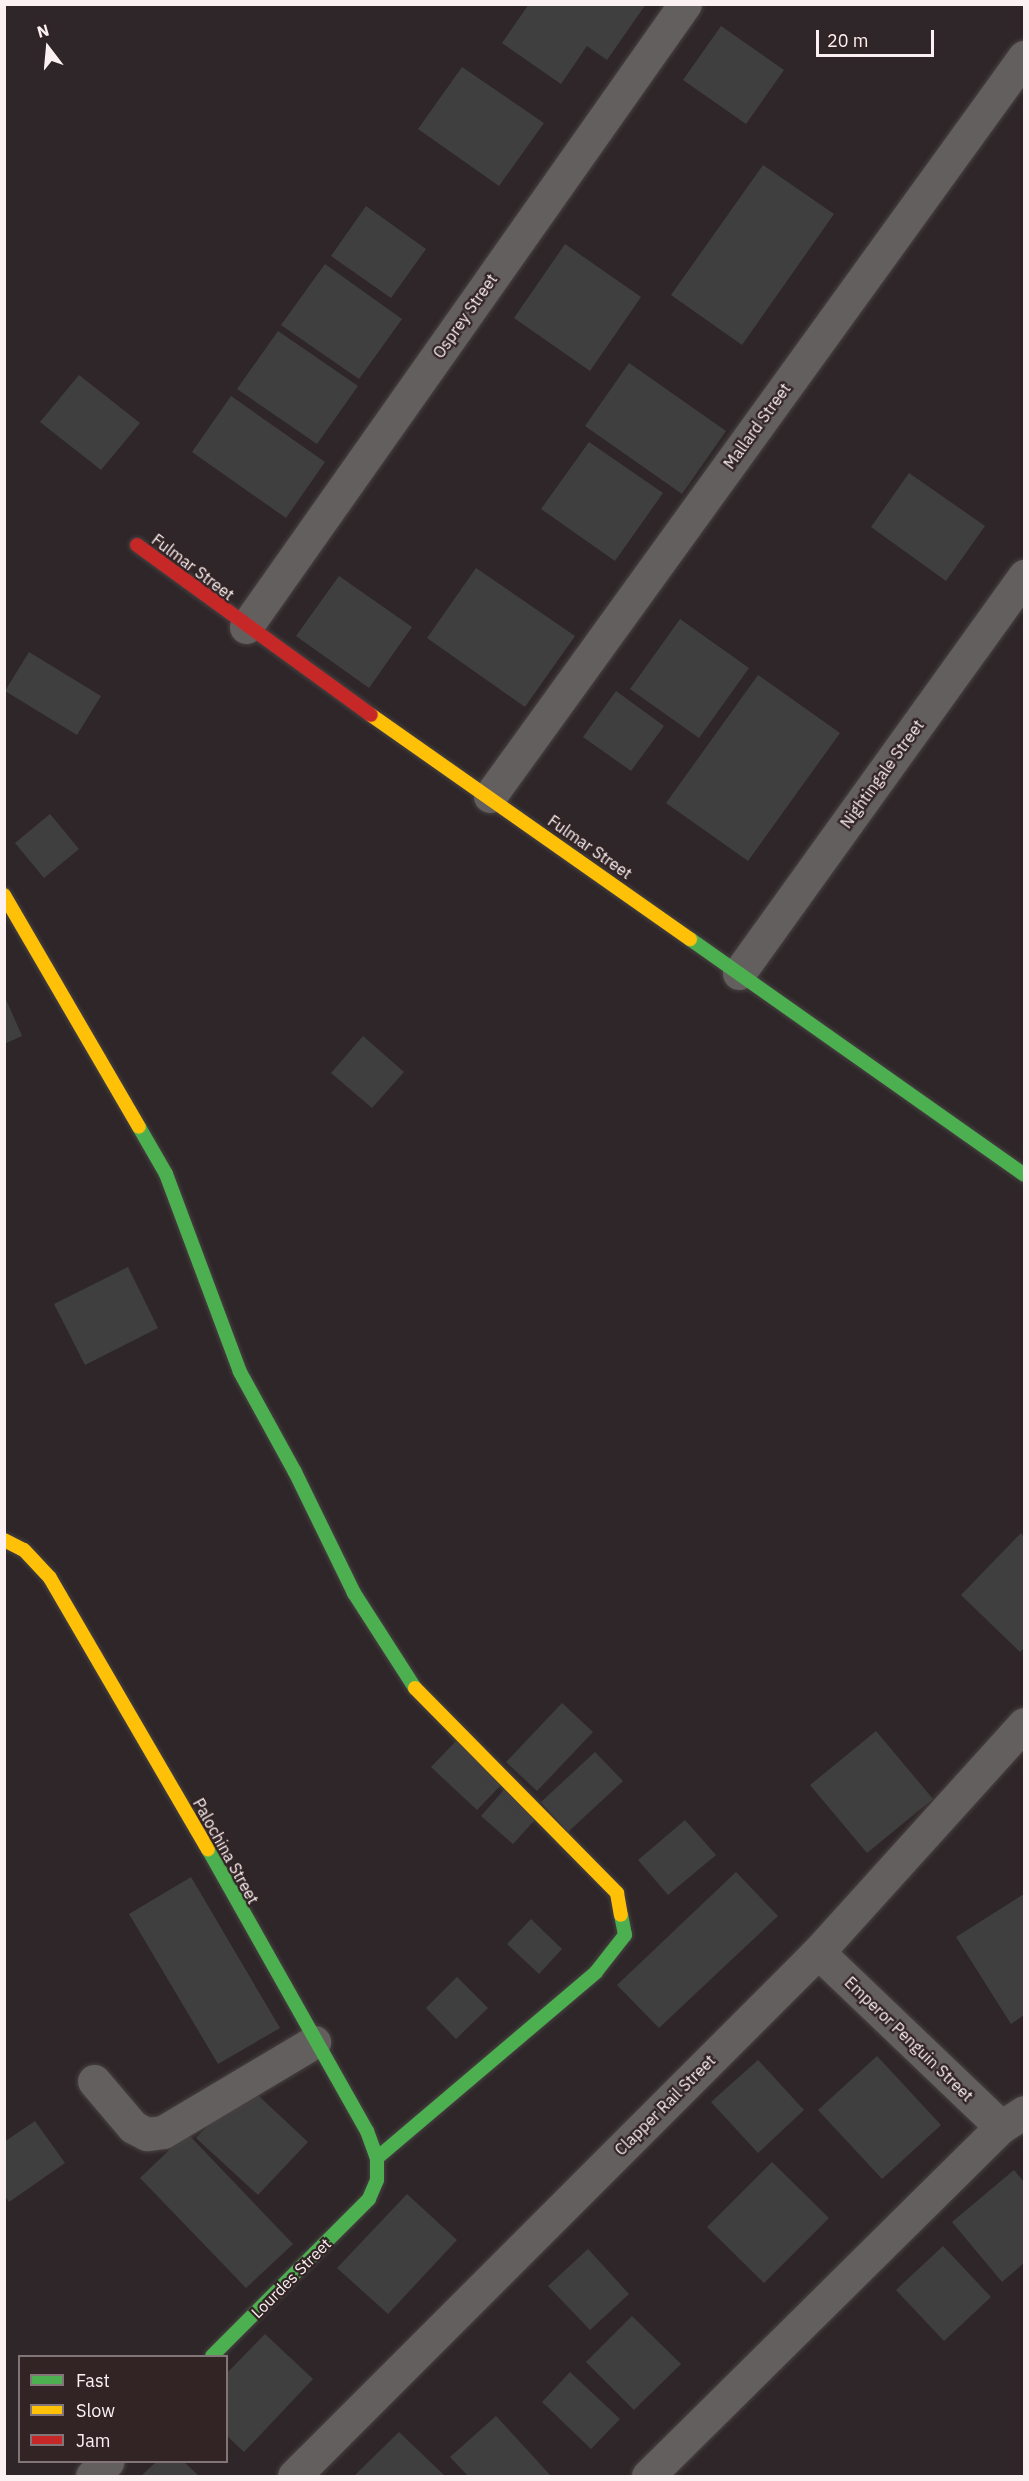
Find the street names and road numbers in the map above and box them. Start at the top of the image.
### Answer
street label: Osprey Street [429,270,501,362]
street label: Mallard Street [719,379,795,473]
street label: Fulmar Street [148,530,238,604]
street label: Nightingale Street [836,716,928,832]
street label: Fulmar Street [544,811,636,883]
street label: Palochina Street [189,1795,263,1907]
street label: Emperor Penguin Street [841,1973,977,2105]
street label: Clapper Rail Street [611,2051,719,2159]
street label: Lourdes Street [247,2234,335,2322]

